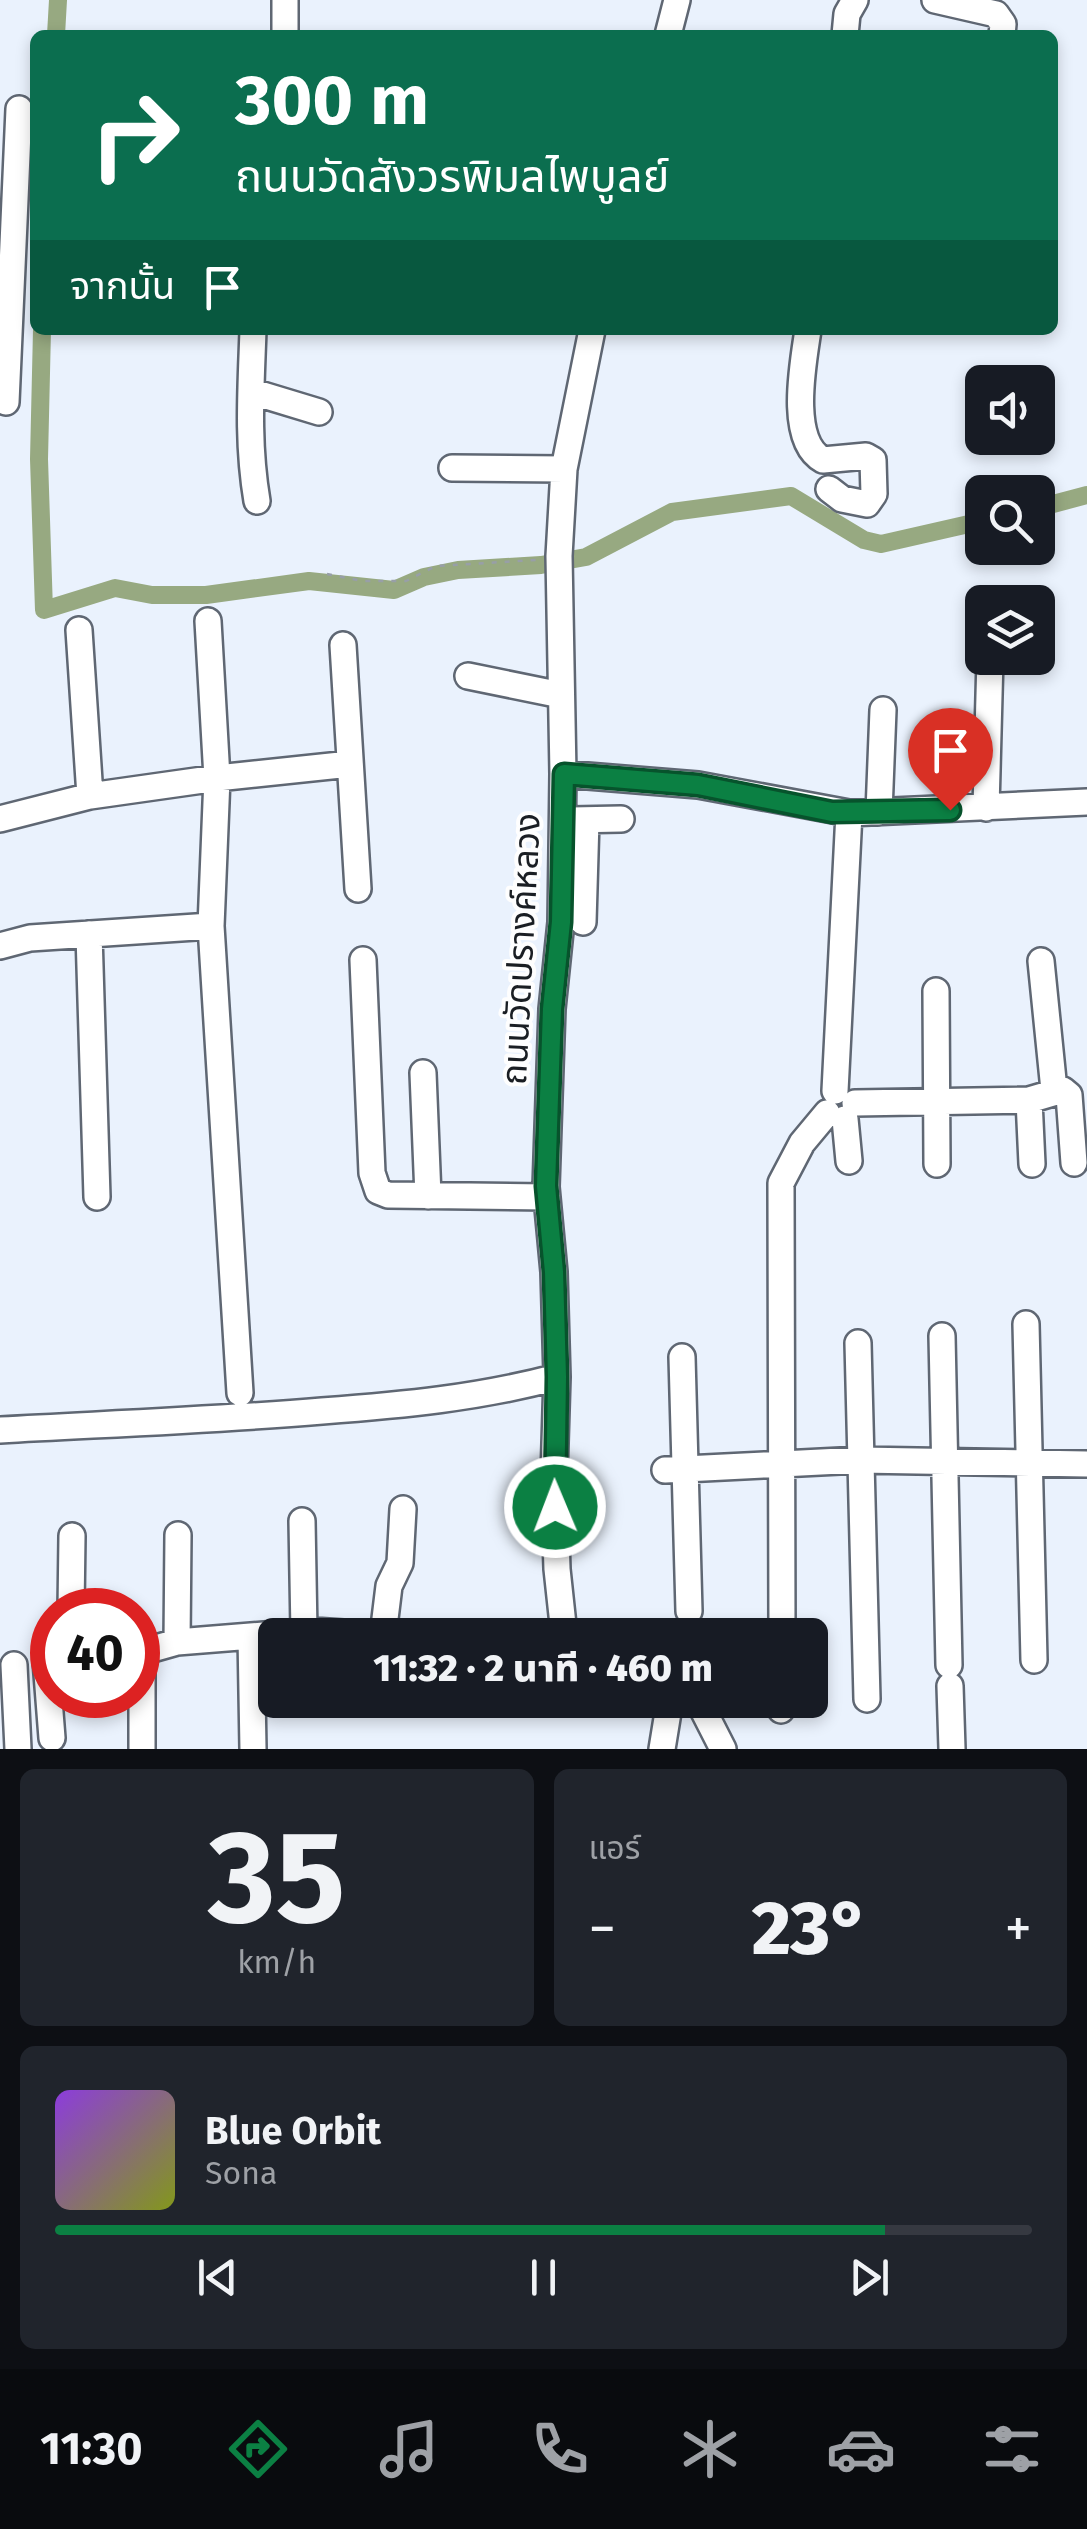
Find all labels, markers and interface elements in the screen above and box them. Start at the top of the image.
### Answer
text: 300 m [235,59,429,143]
icon: right [70,70,200,200]
text: ถนนวัดสังวรพิมลไพบูลย์ [235,150,669,204]
icon: arrive [195,260,250,315]
text: จากนั้น [70,263,175,309]
map controls [965,365,1055,675]
button: sound [965,365,1055,455]
button: search [965,475,1055,565]
button: layers [965,585,1055,675]
pin [908,708,993,811]
icon: arrive [923,723,978,778]
street label: ถนนวัดปรางค์หลวง [493,812,549,1086]
position arrow [503,1455,607,1559]
speed limit sign: 40 [30,1588,160,1718]
text: 11:32 · 2 นาที · 460 m [373,1645,713,1691]
text: 35 [208,1800,345,1956]
text: แอร์ [589,1829,640,1867]
text: 23° [752,1884,869,1974]
text: − [589,1896,616,1962]
text: + [1005,1896,1032,1962]
text: km/h [237,1943,316,1981]
text: Blue Orbit [205,2108,381,2154]
text: Sona [205,2154,277,2192]
icon: previous [190,2250,245,2305]
icon: pause [516,2250,571,2305]
icon: next [842,2250,897,2305]
icon: directions [223,2414,293,2484]
icon: music [374,2414,444,2484]
icon: phone [525,2414,595,2484]
icon: climate [675,2414,745,2484]
icon: car [826,2414,896,2484]
icon: filters [977,2414,1047,2484]
text: 11:30 [40,2422,143,2476]

